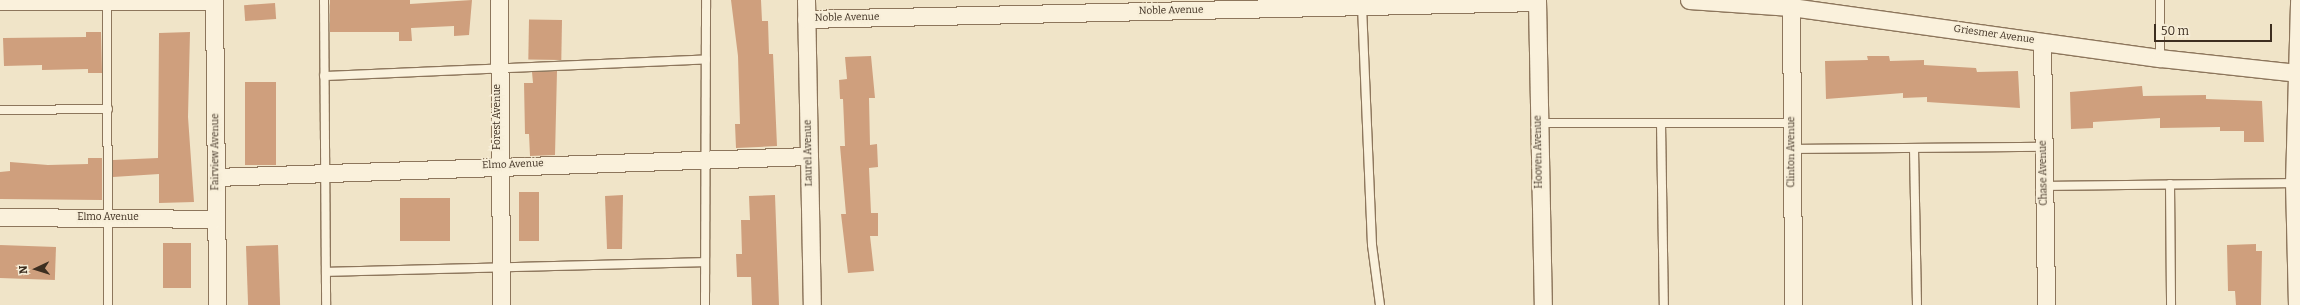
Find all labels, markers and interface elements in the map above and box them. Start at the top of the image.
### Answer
street label: Noble Avenue [1139,4,1203,18]
street label: Noble Avenue [815,11,879,25]
scale bar [2156,16,2274,42]
street label: Griesmer Avenue [1953,23,2035,47]
text: 50 m [2161,24,2189,38]
street label: Forest Avenue [492,84,504,150]
street label: Fairview Avenue [210,114,222,190]
street label: Hooven Avenue [1532,115,1546,189]
street label: Clinton Avenue [1786,116,1798,188]
street label: Laurel Avenue [802,120,816,186]
street label: Chase Avenue [2037,140,2051,206]
street label: Elmo Avenue [482,158,544,172]
street label: Elmo Avenue [77,212,139,224]
north arrow [16,249,56,289]
text: N [17,265,30,275]

